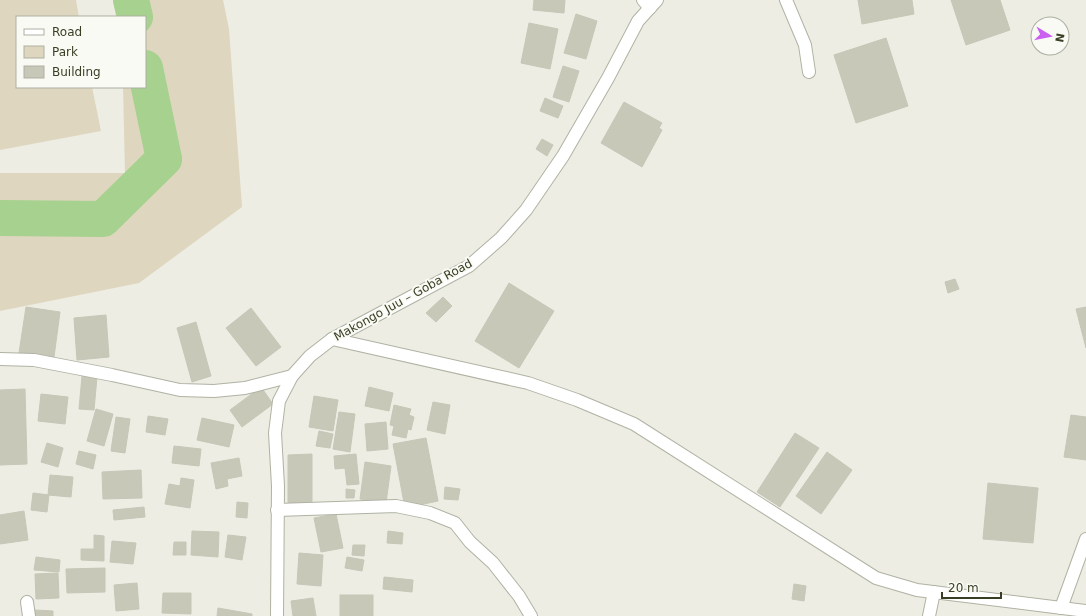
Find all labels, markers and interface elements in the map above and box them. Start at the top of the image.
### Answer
legend [16,16,146,88]
north arrow [1030,16,1070,56]
text: Road [52,25,82,39]
text: N [1052,32,1067,43]
text: Park [52,45,78,59]
text: Building [52,65,101,79]
street label: Makongo Juu – Goba Road [331,256,475,344]
scale bar [942,574,1001,600]
text: 20 m [948,581,979,595]

